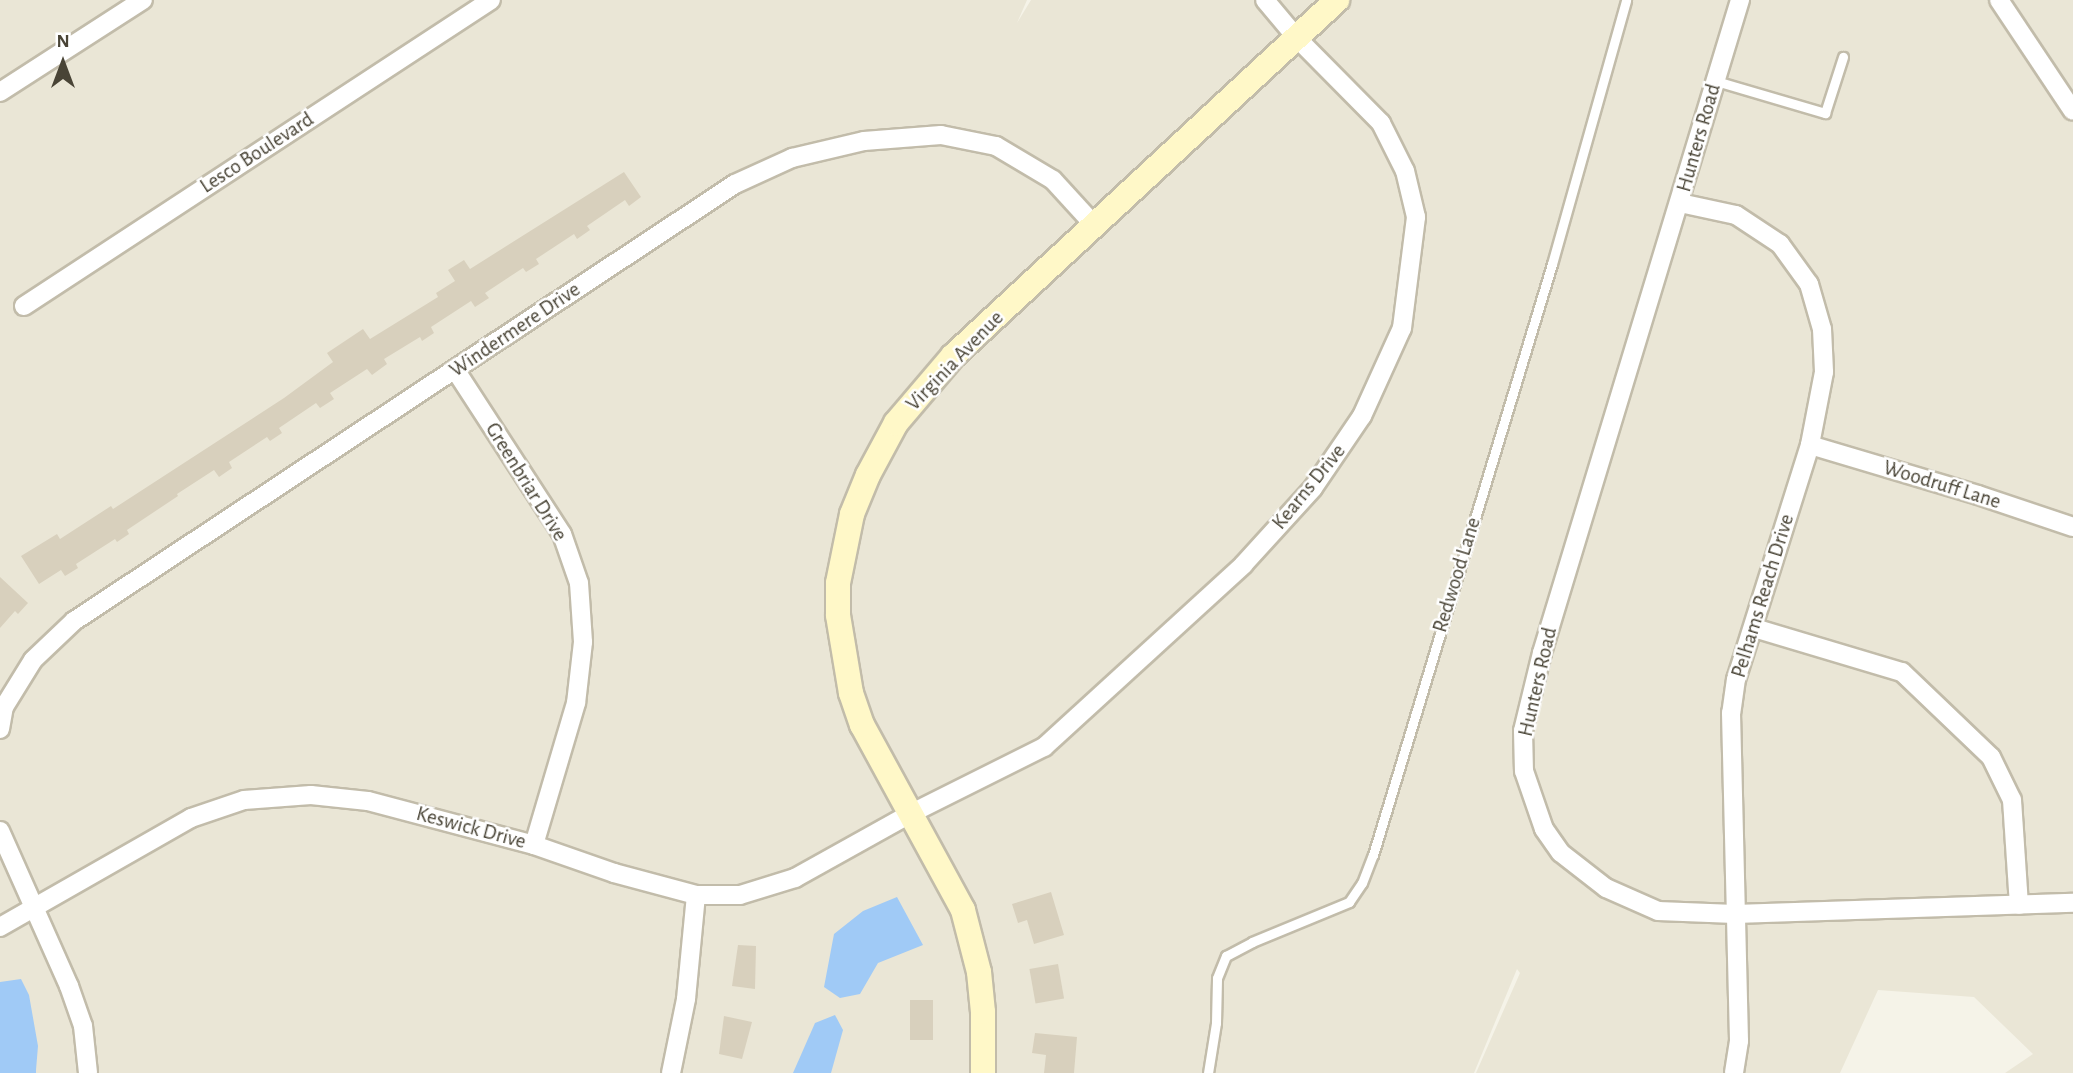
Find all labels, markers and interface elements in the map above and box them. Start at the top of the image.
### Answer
north arrow [28,28,98,98]
text: N [56,32,70,51]
street label: Hunters Road [1672,81,1726,195]
street label: Lesco Boulevard [195,107,319,199]
street label: Windermere Drive [445,277,585,383]
street label: Virginia Avenue [901,306,1009,416]
street label: Greenbriar Drive [480,418,572,546]
street label: Kearns Drive [1267,439,1351,535]
street label: Woodruff Lane [1880,455,2004,515]
street label: Pelhams Reach Drive [1726,511,1800,681]
street label: Redwood Lane [1428,514,1486,636]
street label: Hunters Road [1513,625,1563,739]
street label: Keswick Drive [413,801,529,855]

